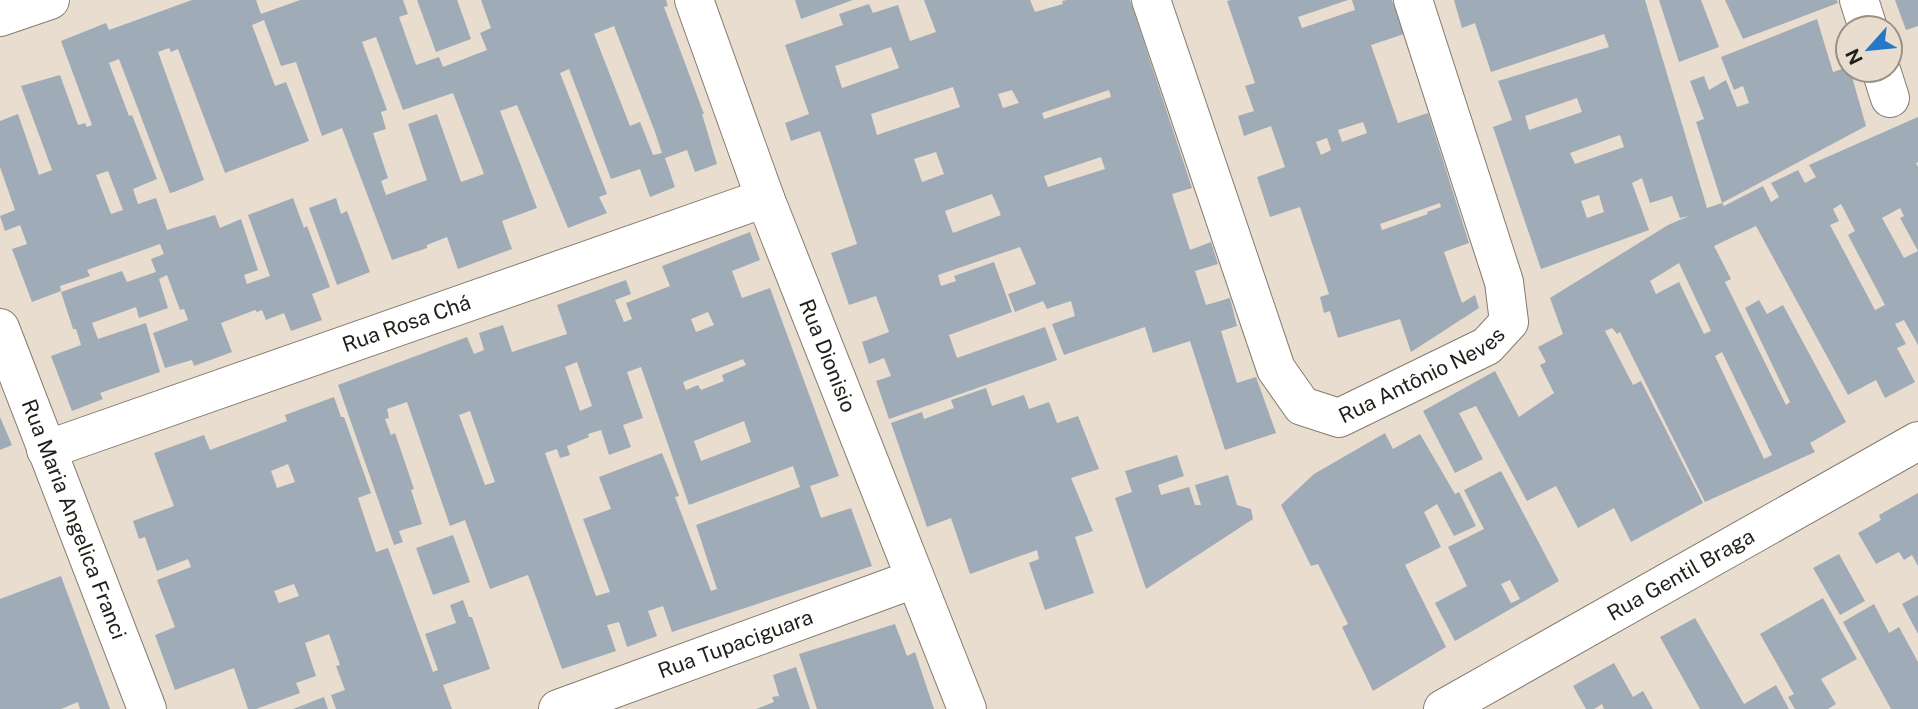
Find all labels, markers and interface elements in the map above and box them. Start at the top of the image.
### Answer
north arrow [1834,14,1904,84]
text: N [1841,45,1867,68]
street label: Rua Rosa Chá [339,289,474,357]
street label: Rua Dionisio [794,295,861,416]
street label: Rua Antônio Neves [1335,322,1510,428]
street label: Rua Maria Angelica Franci [17,396,132,643]
street label: Rua Gentil Braga [1603,523,1758,626]
street label: Rua Tupaciguara [654,604,816,683]

